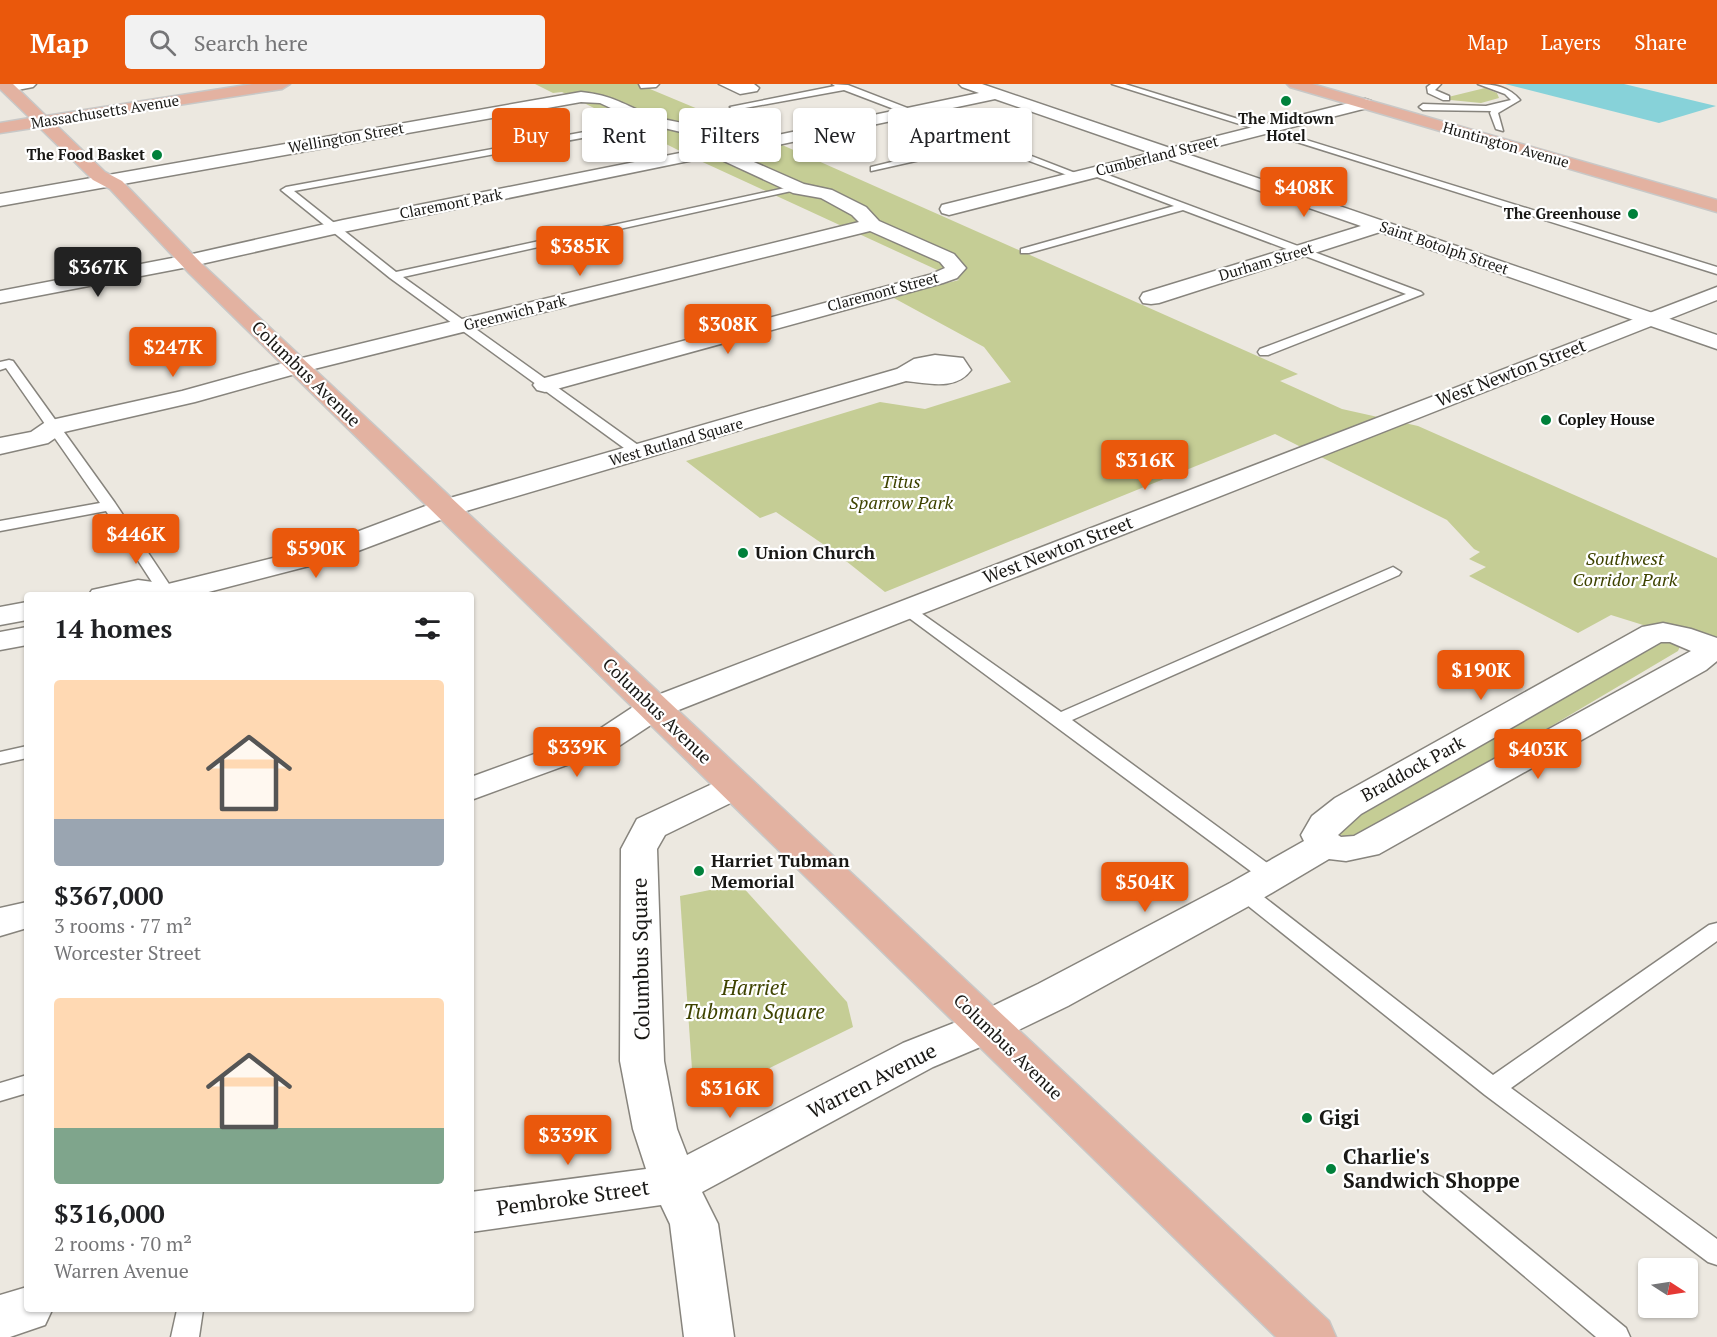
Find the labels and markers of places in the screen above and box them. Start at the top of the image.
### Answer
marker: The Midtown Hotel [1279,94,1293,108]
place label: The Midtown Hotel [1238,108,1334,145]
place label: The Food Basket [26,144,145,164]
marker: The Food Basket [150,148,164,162]
pin: $408K [1262,167,1346,218]
place label: The Greenhouse [1504,203,1621,223]
marker: The Greenhouse [1626,207,1640,221]
pin: $385K [538,226,622,277]
pin: $367K [56,247,140,298]
pin: $308K [686,304,770,355]
pin: $247K [131,327,215,378]
place label: Copley House [1558,409,1655,429]
marker: Copley House [1539,413,1553,427]
pin: $316K [1103,440,1187,491]
pin: $446K [94,514,178,565]
pin: $590K [274,528,358,579]
place label: Union Church [755,540,876,564]
marker: Union Church [736,546,750,560]
pin: $190K [1439,650,1523,701]
pin: $339K [535,727,619,778]
pin: $403K [1496,729,1580,780]
place label: Harriet Tubman Memorial [711,848,850,893]
pin: $504K [1103,862,1187,913]
marker: Harriet Tubman Memorial [692,864,706,878]
pin: $316K [688,1068,772,1119]
place label: Gigi [1319,1103,1360,1131]
marker: Gigi [1300,1111,1314,1125]
pin: $339K [526,1115,610,1166]
place label: Charlie's Sandwich Shoppe [1343,1142,1520,1194]
marker: Charlie's Sandwich Shoppe [1324,1162,1338,1176]

